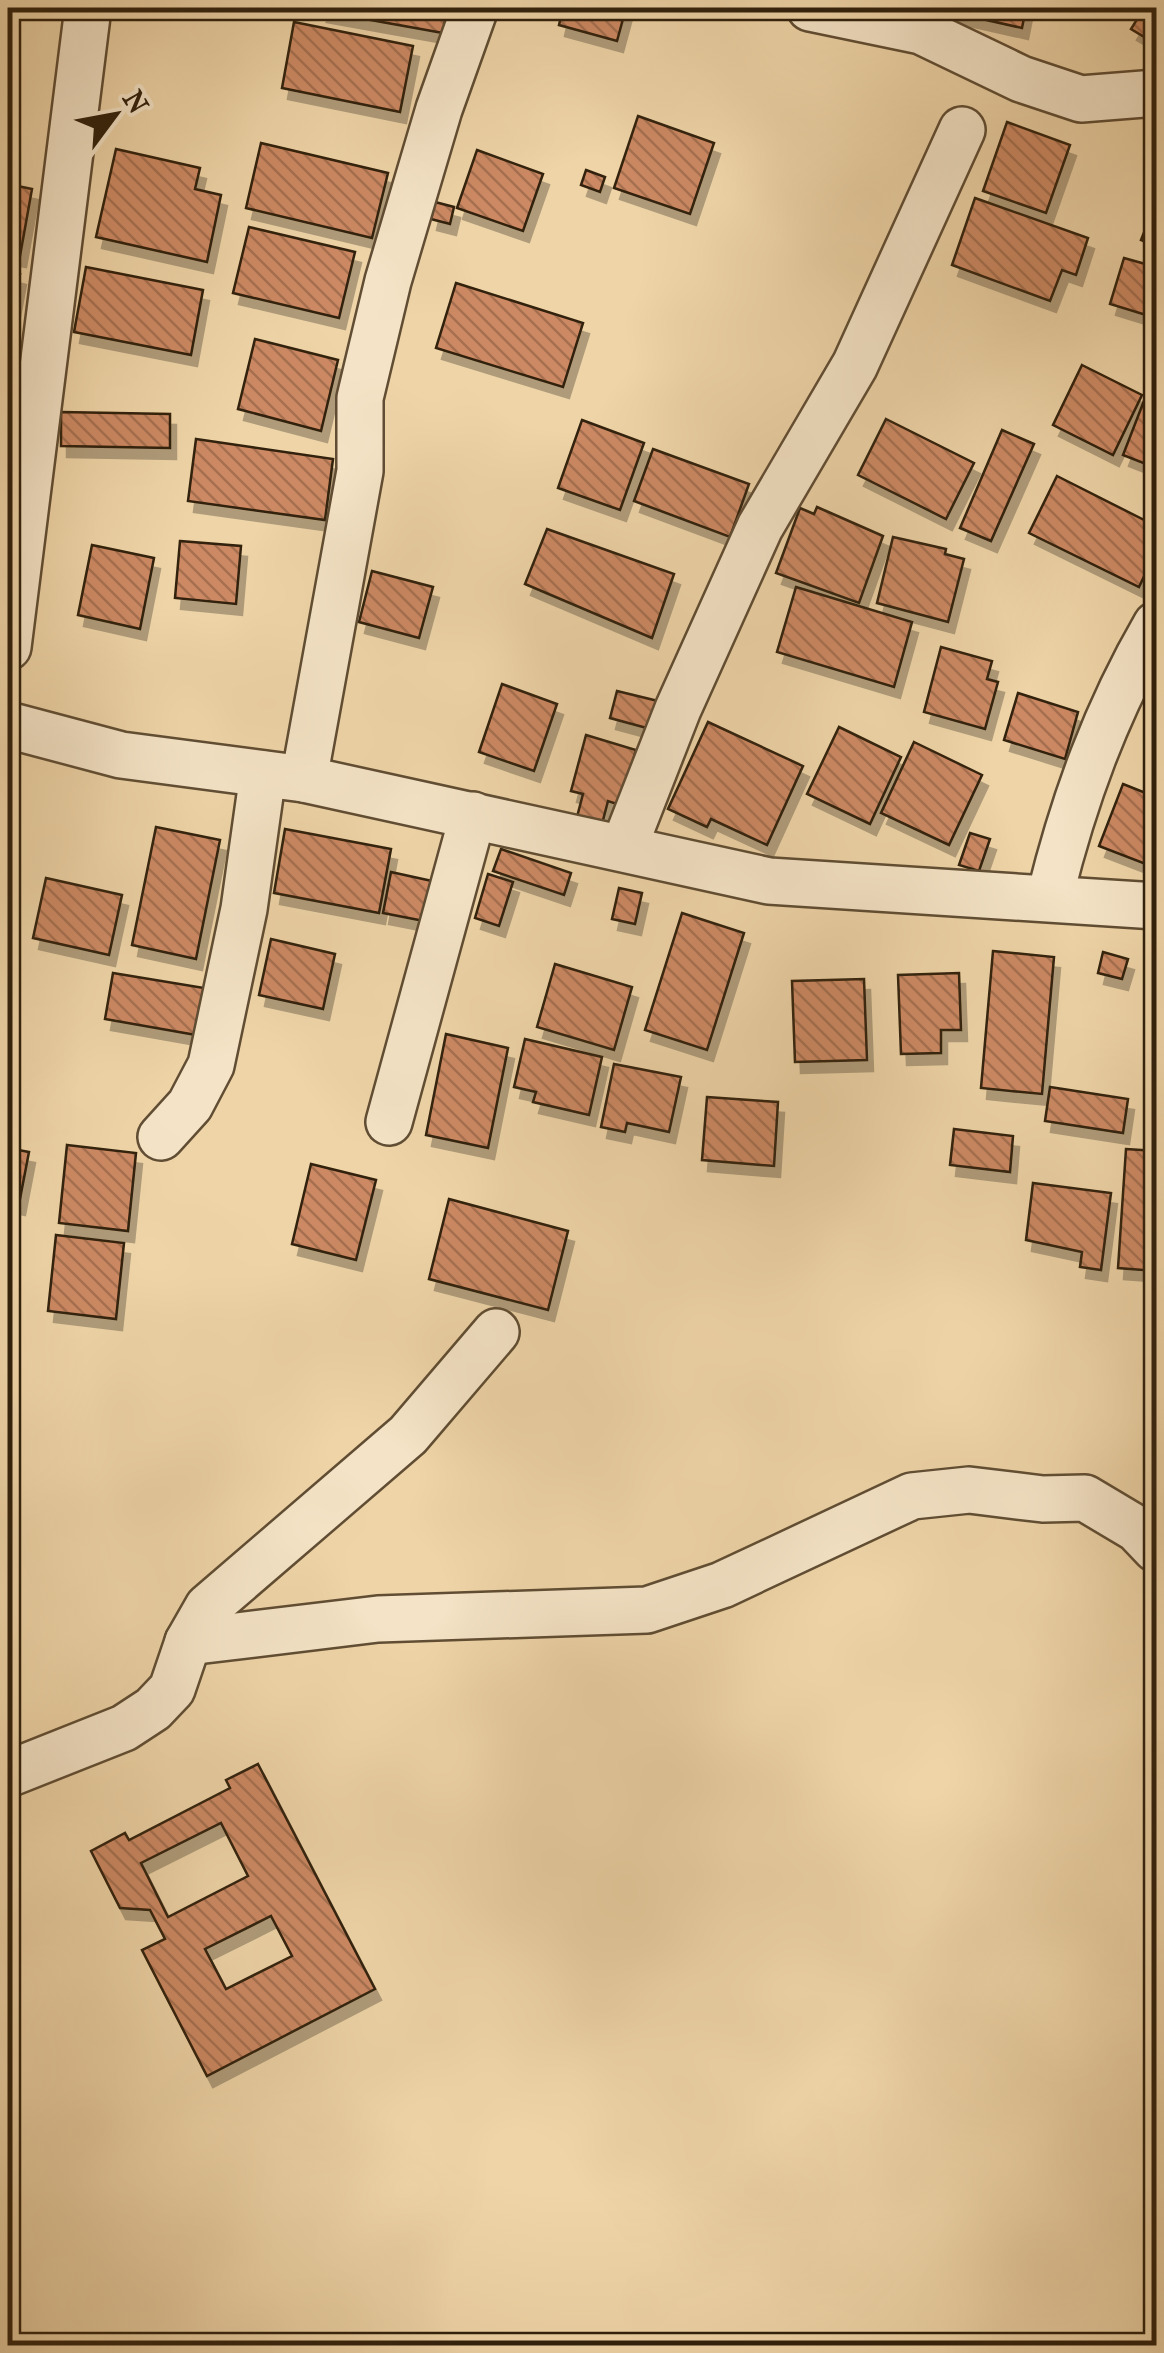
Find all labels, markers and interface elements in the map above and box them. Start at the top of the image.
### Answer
north arrow [65,65,165,165]
text: N [116,84,156,120]

